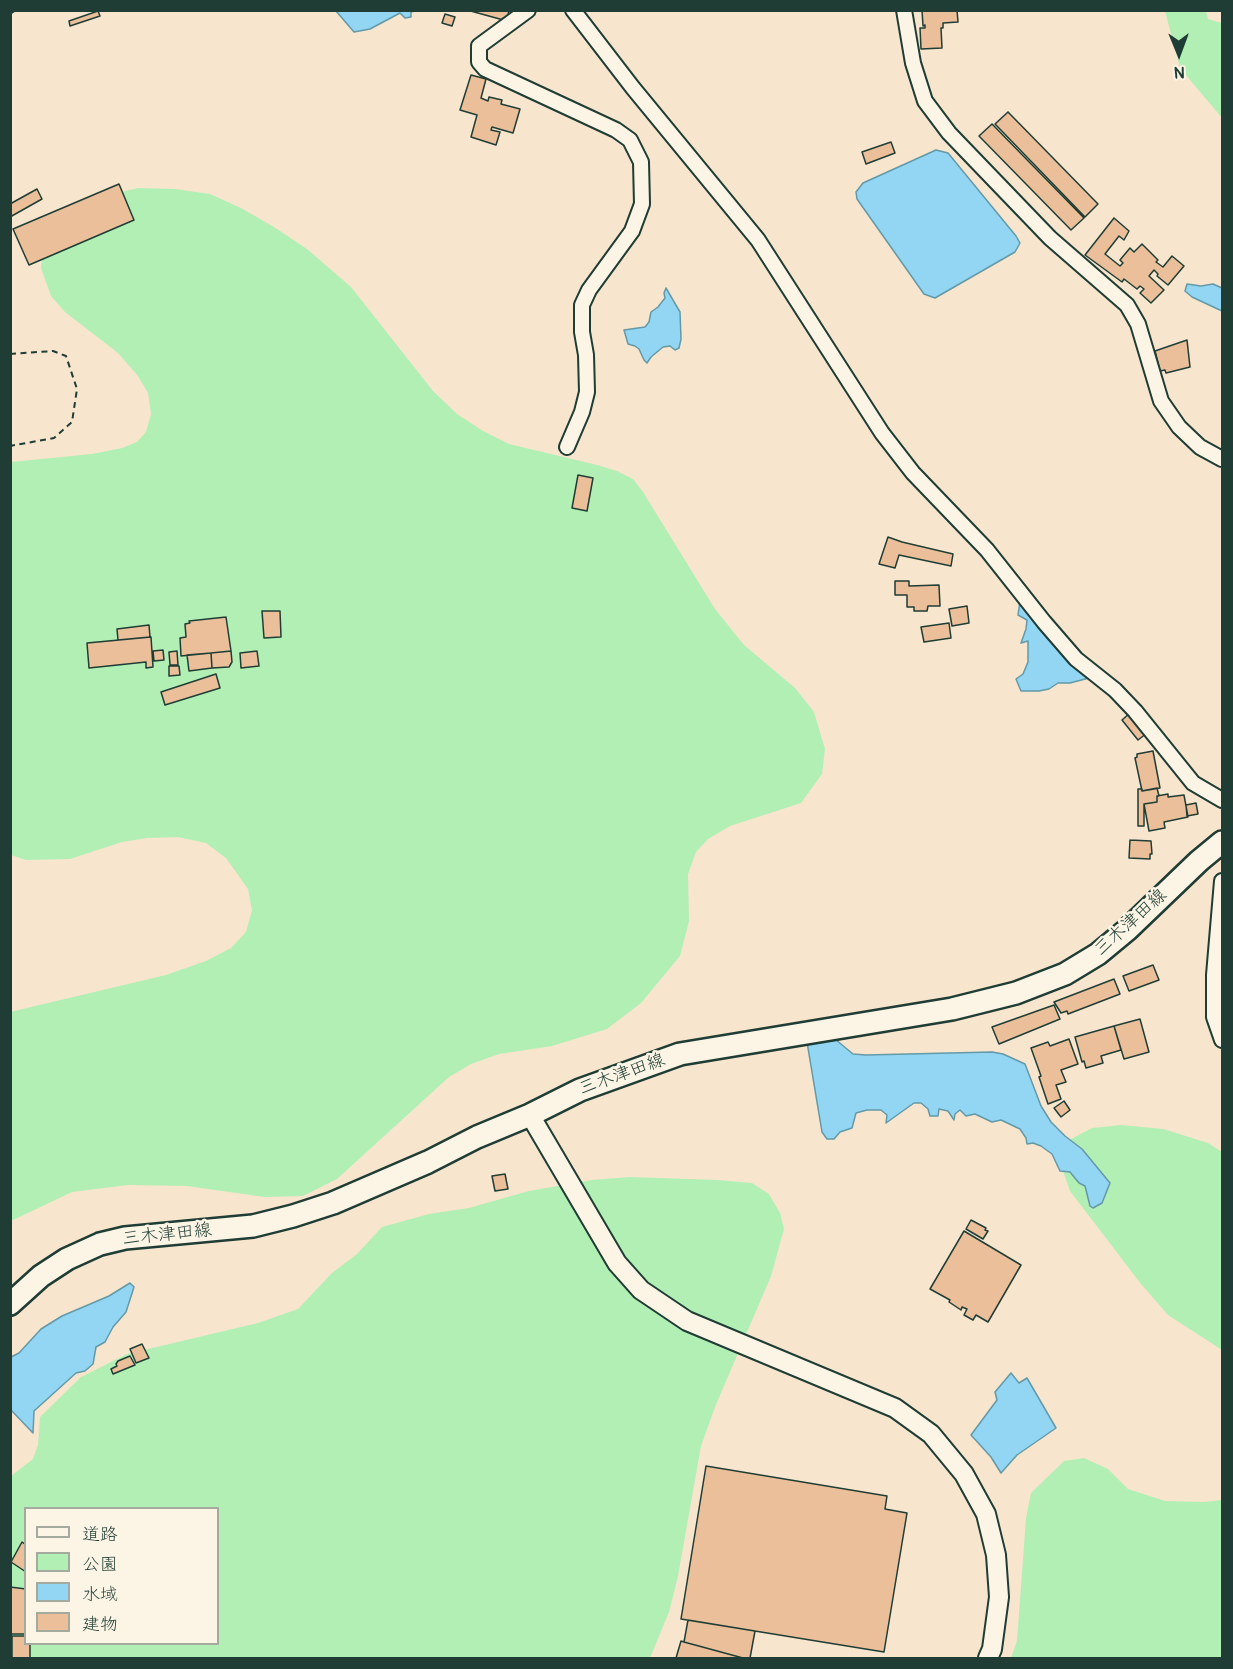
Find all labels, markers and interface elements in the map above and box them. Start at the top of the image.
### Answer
north arrow [1149,24,1209,84]
text: N [1174,62,1185,82]
street label: 三木津田線 [1090,885,1172,961]
street label: 三木津田線 [576,1049,668,1101]
street label: 三木津田線 [121,1220,213,1250]
legend [24,1507,219,1645]
text: 道路 [82,1523,118,1546]
text: 公園 [82,1553,118,1576]
text: 水域 [82,1583,118,1606]
text: 建物 [82,1613,118,1636]

